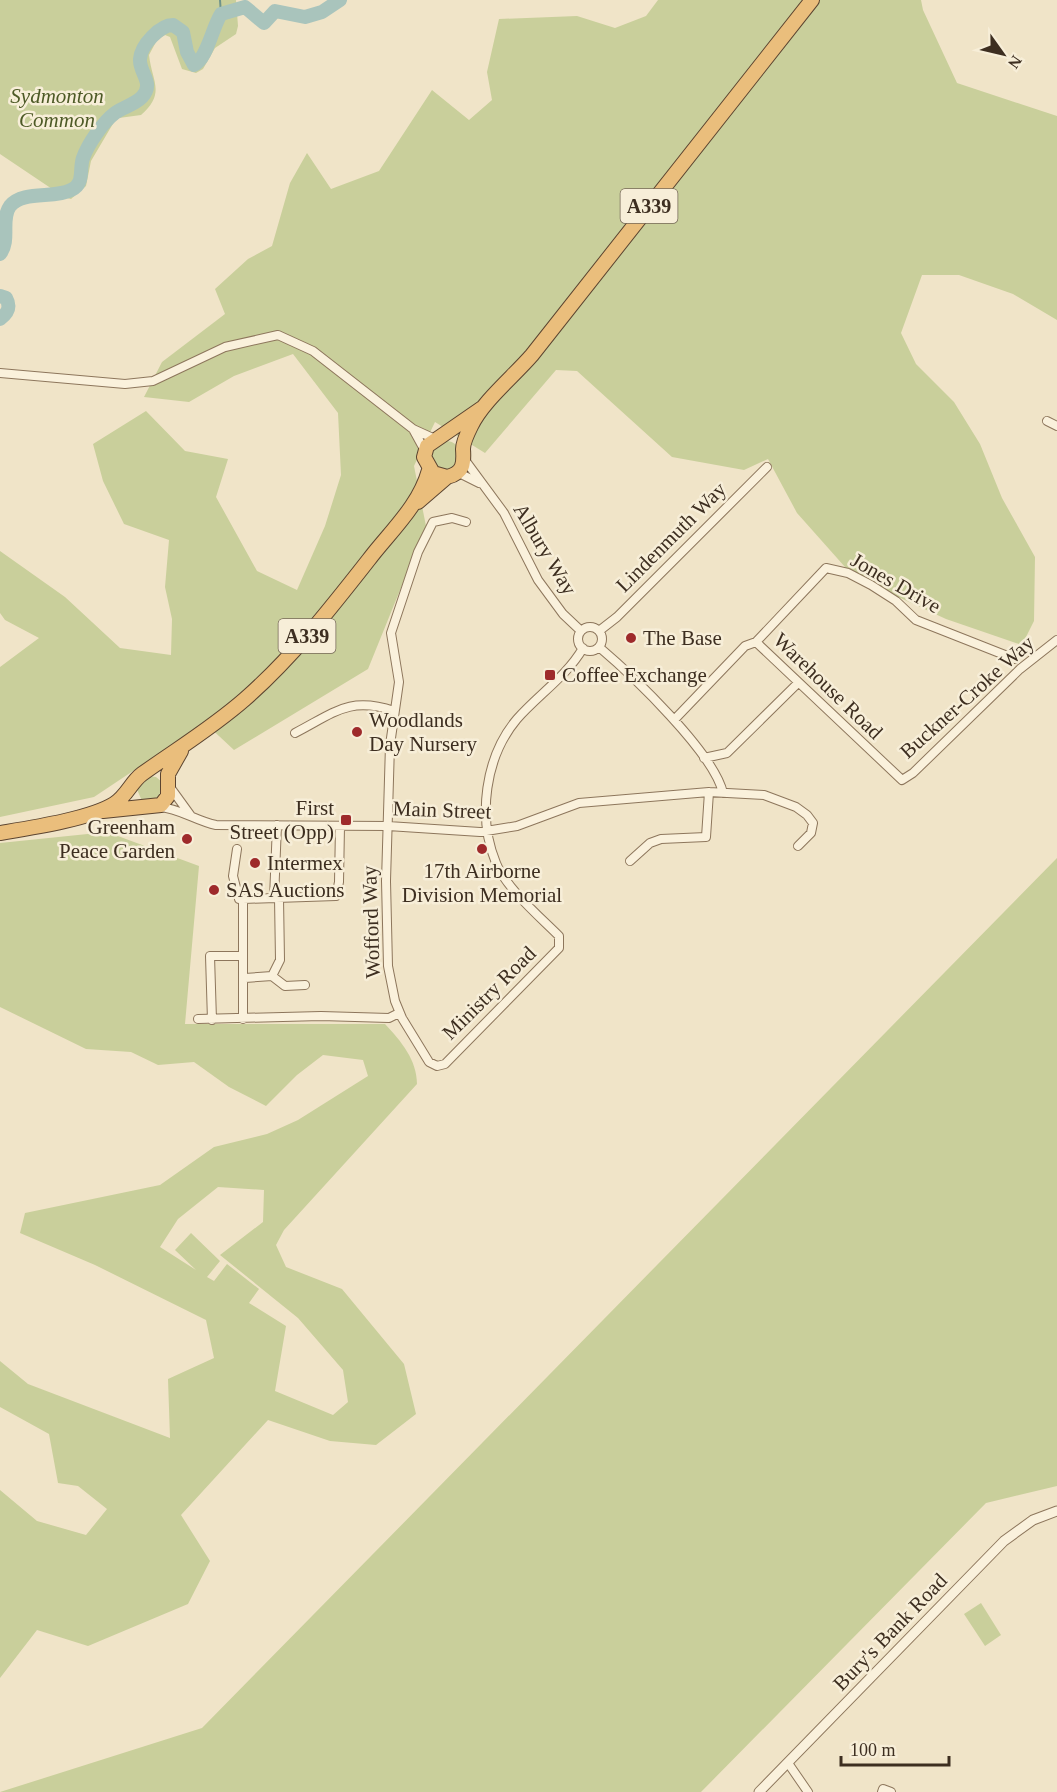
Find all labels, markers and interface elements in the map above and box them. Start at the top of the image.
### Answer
north arrow [973,24,1033,84]
text: N [1004,53,1025,72]
park label: Sydmonton Common [10,84,104,132]
road number: A339 [620,189,678,223]
street label: Lindenmuth Way [611,477,731,597]
street label: Albury Way [508,499,582,599]
street label: Jones Drive [847,548,945,618]
road number: A339 [278,619,336,653]
place label: The Base [643,626,722,650]
street label: Warehouse Road [768,628,888,744]
street label: Buckner-Croke Way [895,630,1039,763]
marker: The Base [624,631,638,645]
place label: Coffee Exchange [562,663,707,687]
marker: Coffee Exchange [543,668,557,682]
place label: Woodlands Day Nursery [369,708,477,756]
marker: Woodlands Day Nursery [350,725,364,739]
place label: First Street (Opp) [230,796,334,844]
street label: Main Street [392,796,492,824]
marker: First Street (Opp) [339,813,353,827]
place label: Greenham Peace Garden [59,815,175,863]
marker: Greenham Peace Garden [180,832,194,846]
marker: 17th Airborne Division Memorial [475,842,489,856]
place label: Intermex [267,851,343,875]
marker: Intermex [248,856,262,870]
place label: 17th Airborne Division Memorial [402,859,562,907]
street label: Wofford Way [357,865,385,979]
place label: SAS Auctions [226,878,344,902]
marker: SAS Auctions [207,883,221,897]
street label: Ministry Road [437,941,541,1045]
street label: Bury's Bank Road [828,1568,952,1695]
scale bar [841,1729,949,1767]
text: 100 m [850,1740,896,1760]

